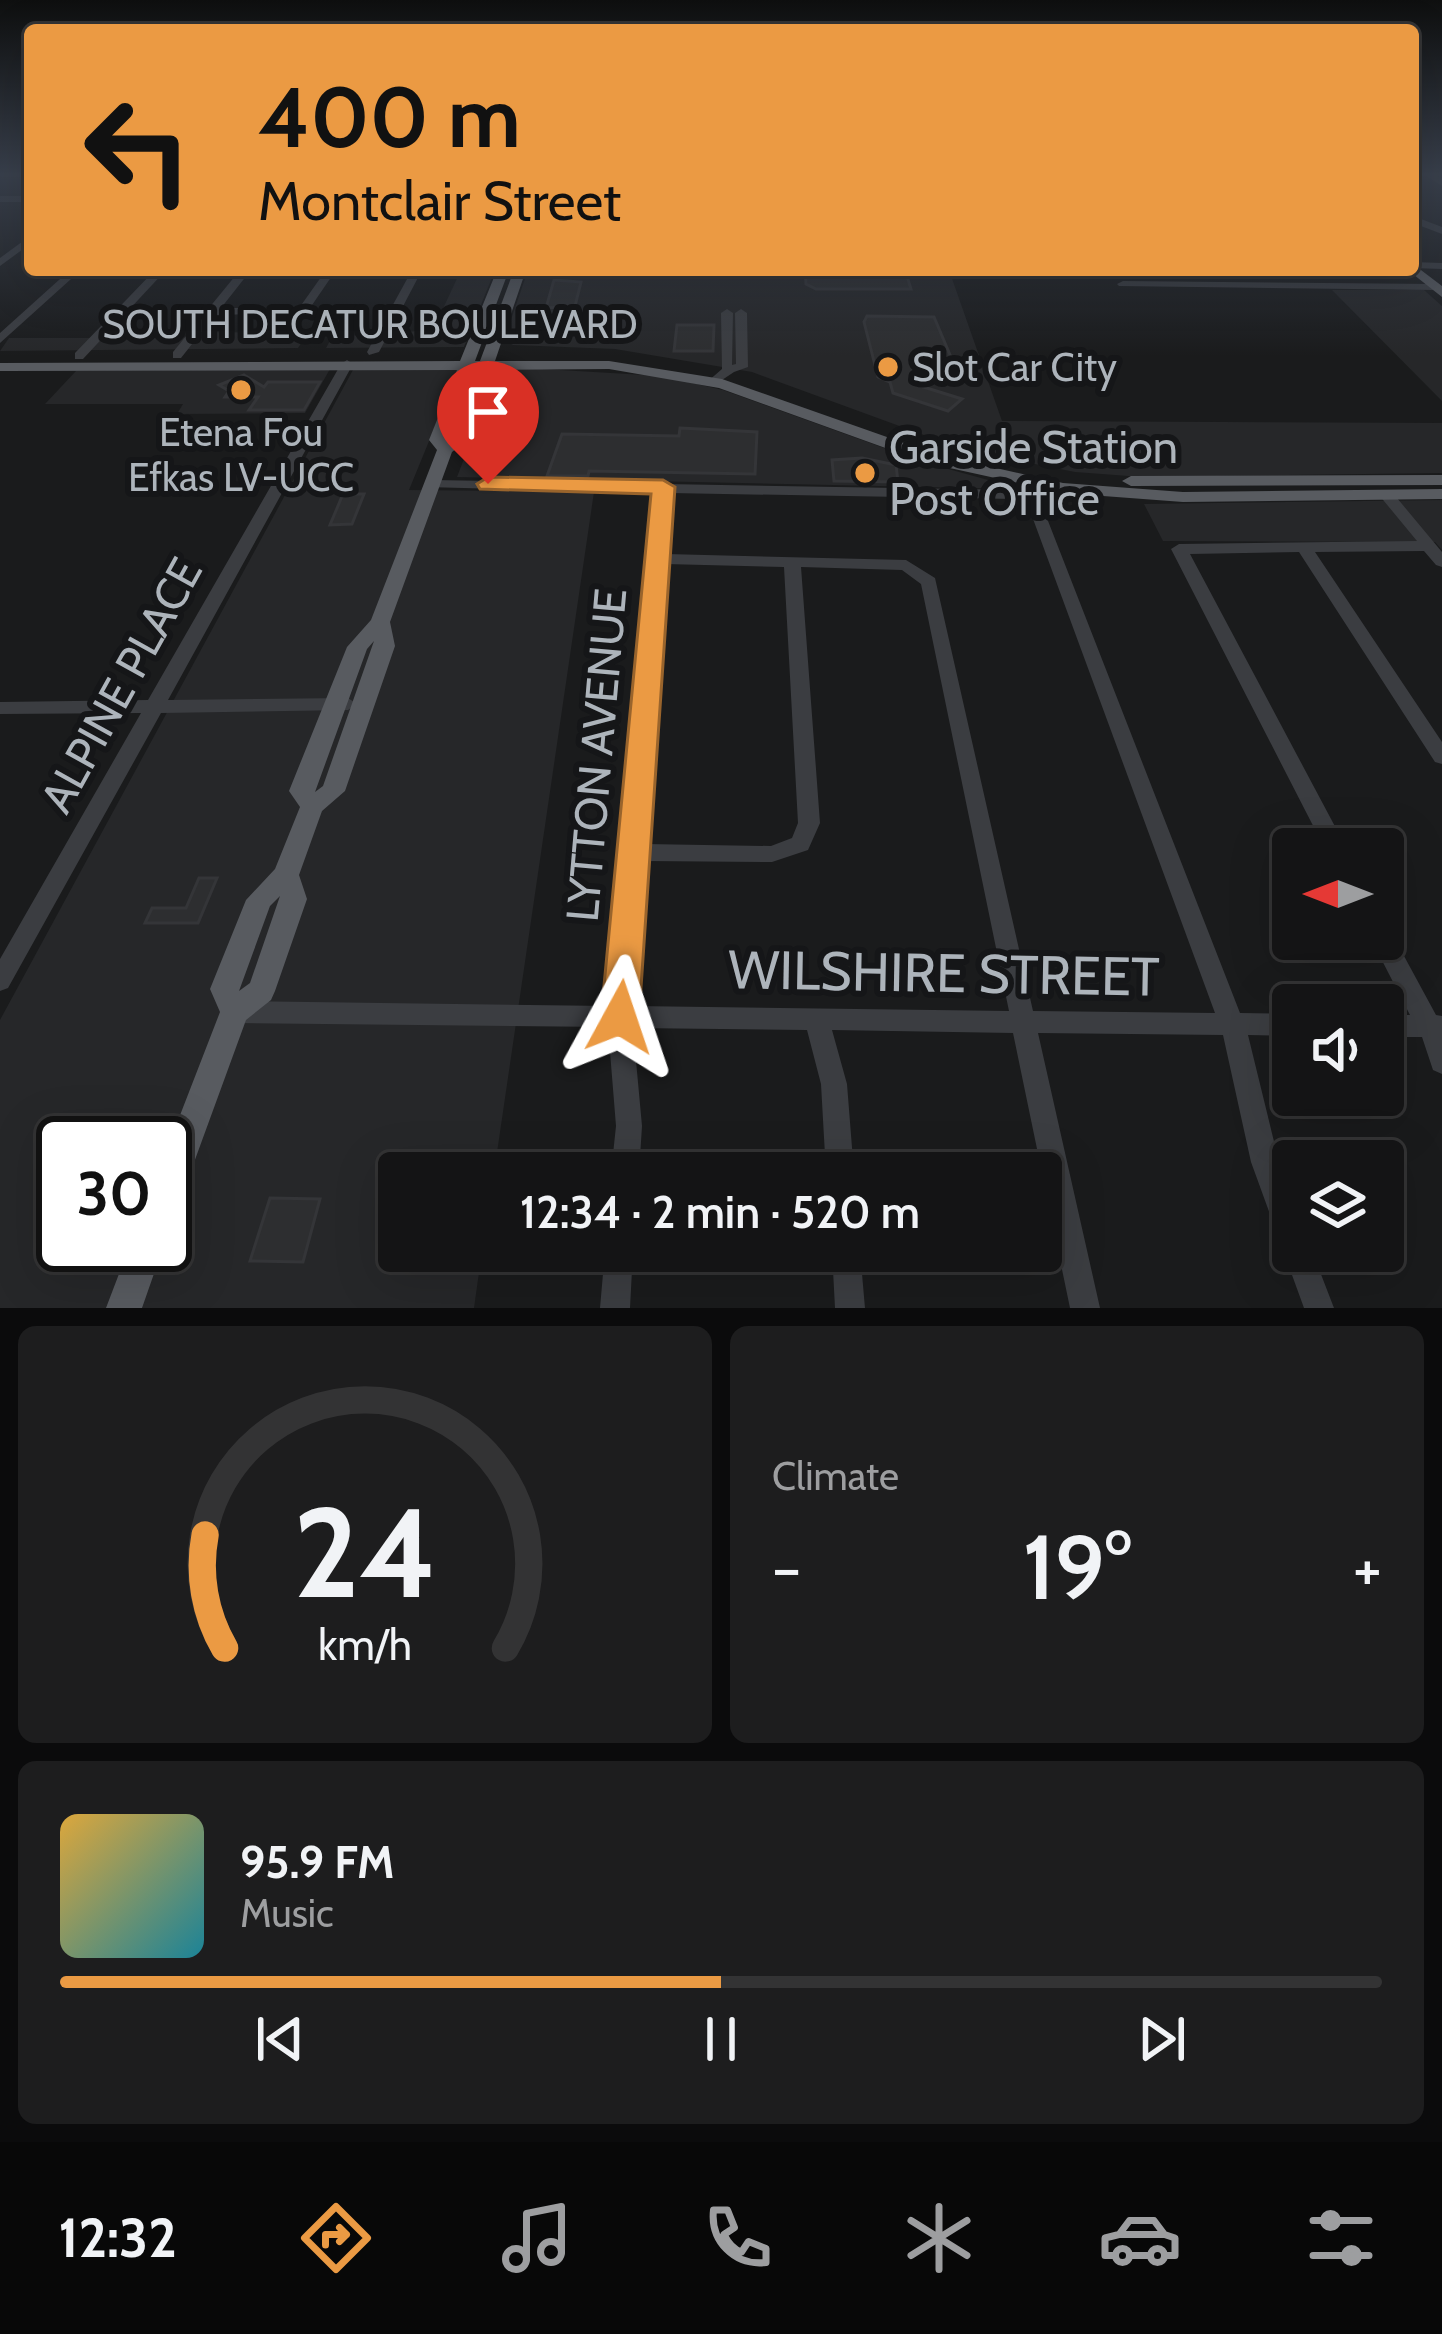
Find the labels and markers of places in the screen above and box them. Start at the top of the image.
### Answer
place label: Slot Car City [912,343,1117,391]
marker: Slot Car City [875,354,901,380]
pin [437,361,539,484]
marker: Etena Fou Efkas LV-UCC [228,377,254,403]
place label: Etena Fou Efkas LV-UCC [128,408,354,501]
place label: Garside Station Post Office [889,420,1178,526]
marker: Garside Station Post Office [852,460,878,486]

